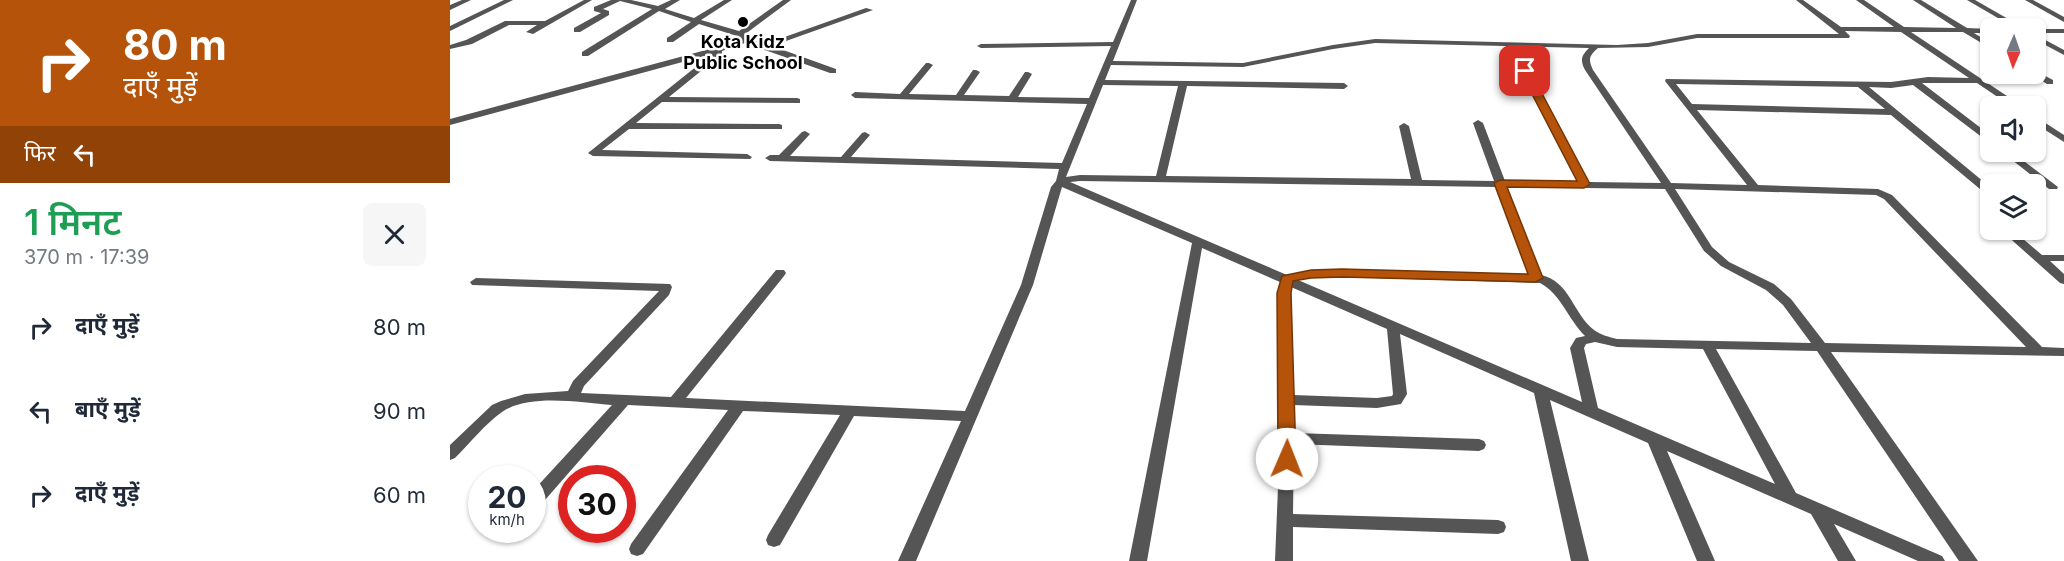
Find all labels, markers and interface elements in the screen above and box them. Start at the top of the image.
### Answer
marker: Kota Kidz Public School [736,15,750,29]
north arrow [1980,18,2046,84]
map controls [1980,18,2046,240]
text: 80 m [123,19,227,70]
icon: right [24,24,102,102]
place label: Kota Kidz Public School [683,31,803,73]
pin [1499,45,1550,96]
icon: arrive [1508,54,1541,87]
text: दाएँ मुड़ें [123,70,197,103]
button: sound [1980,96,2046,162]
icon: left [68,138,101,171]
text: फिर [24,140,56,166]
button: layers [1980,174,2046,240]
text: 1 मिनट [24,200,121,244]
button: close [363,203,426,266]
text: 370 m · 17:39 [24,245,149,269]
icon: right [24,311,57,344]
text: दाएँ मुड़ें [75,312,139,338]
text: 80 m [373,314,426,340]
icon: left [24,395,57,428]
text: बाएँ मुड़ें [75,396,141,422]
text: 90 m [373,398,426,424]
position arrow [1255,427,1319,491]
speed limit sign: 30 [558,465,636,543]
icon: right [24,479,57,512]
text: 20 [487,479,527,515]
text: दाएँ मुड़ें [75,480,139,506]
text: 60 m [373,482,426,508]
text: km/h [489,510,525,529]

